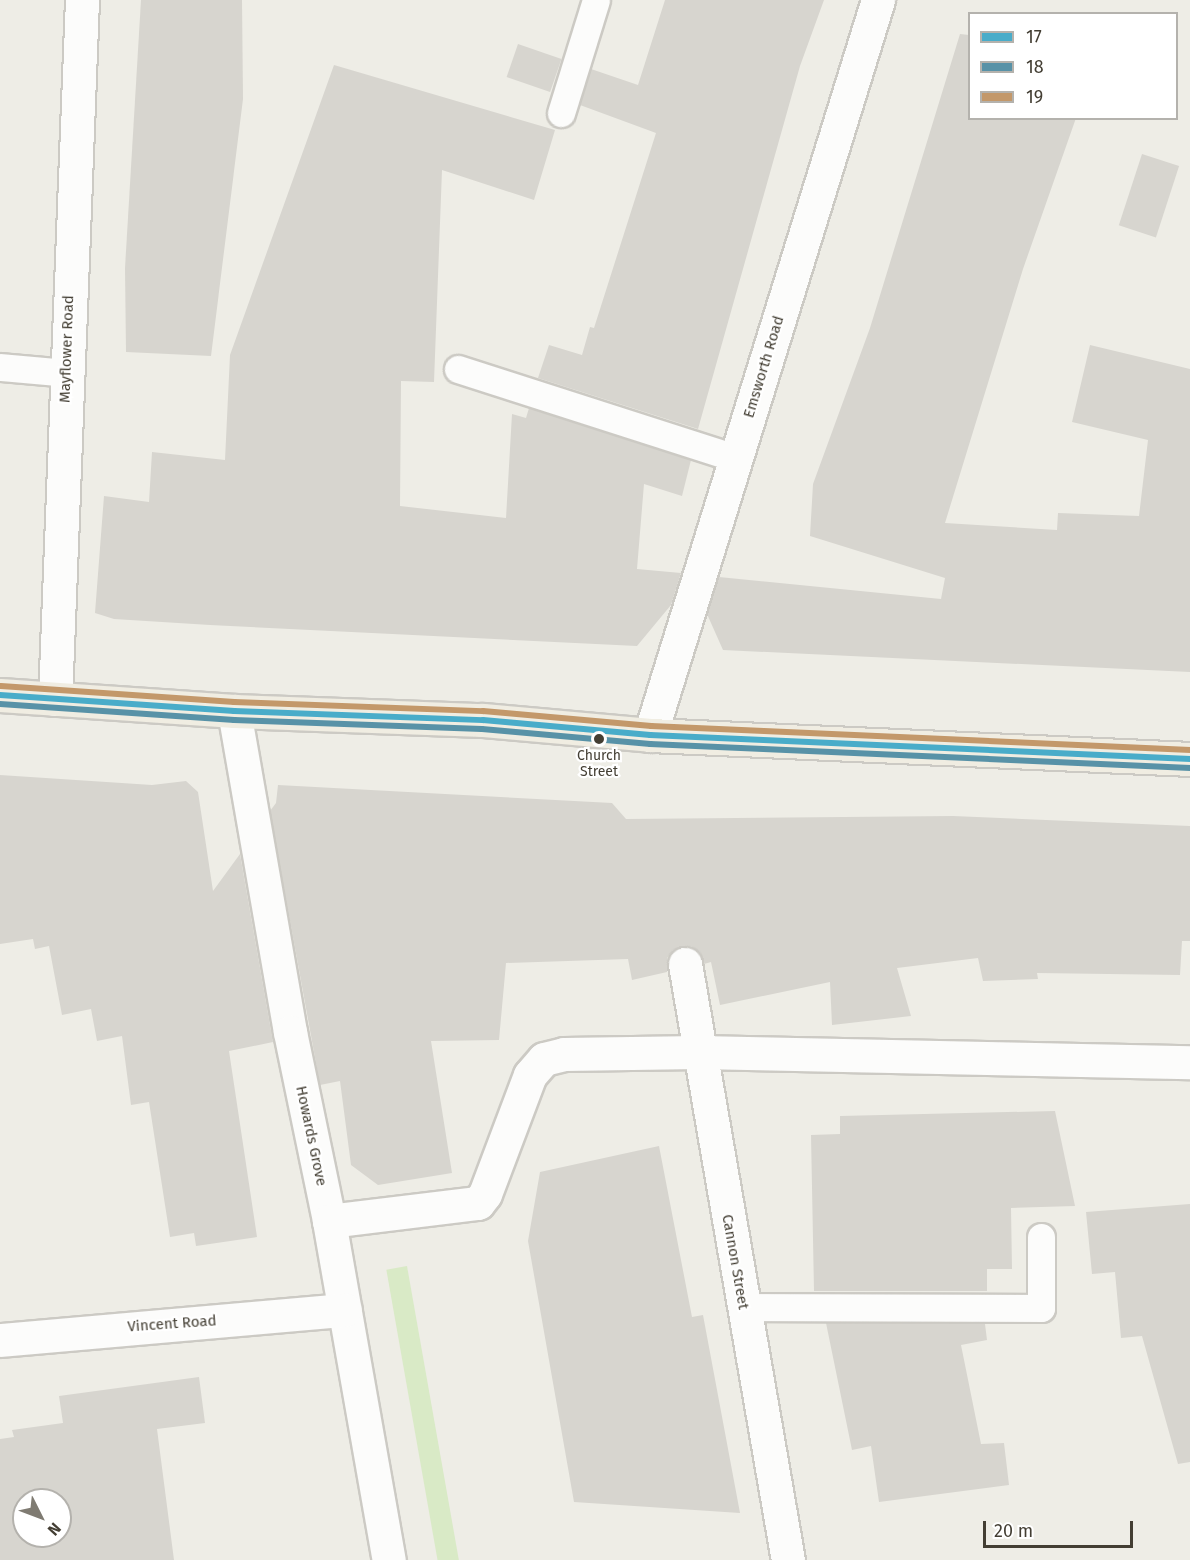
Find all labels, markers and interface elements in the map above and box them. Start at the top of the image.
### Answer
legend [968,12,1178,120]
text: 17 [1026,26,1042,48]
text: 18 [1026,56,1044,78]
text: 19 [1026,86,1043,108]
street label: Mayflower Road [56,295,78,403]
street label: Emsworth Road [740,314,788,420]
marker: Church Street [593,733,605,745]
place label: Church Street [577,748,621,780]
street label: Howards Grove [292,1084,330,1188]
street label: Cannon Street [718,1213,752,1311]
street label: Vincent Road [127,1312,217,1336]
north arrow [12,1488,72,1548]
scale bar [986,1509,1136,1547]
text: N [44,1519,65,1539]
text: 20 m [994,1520,1033,1542]

